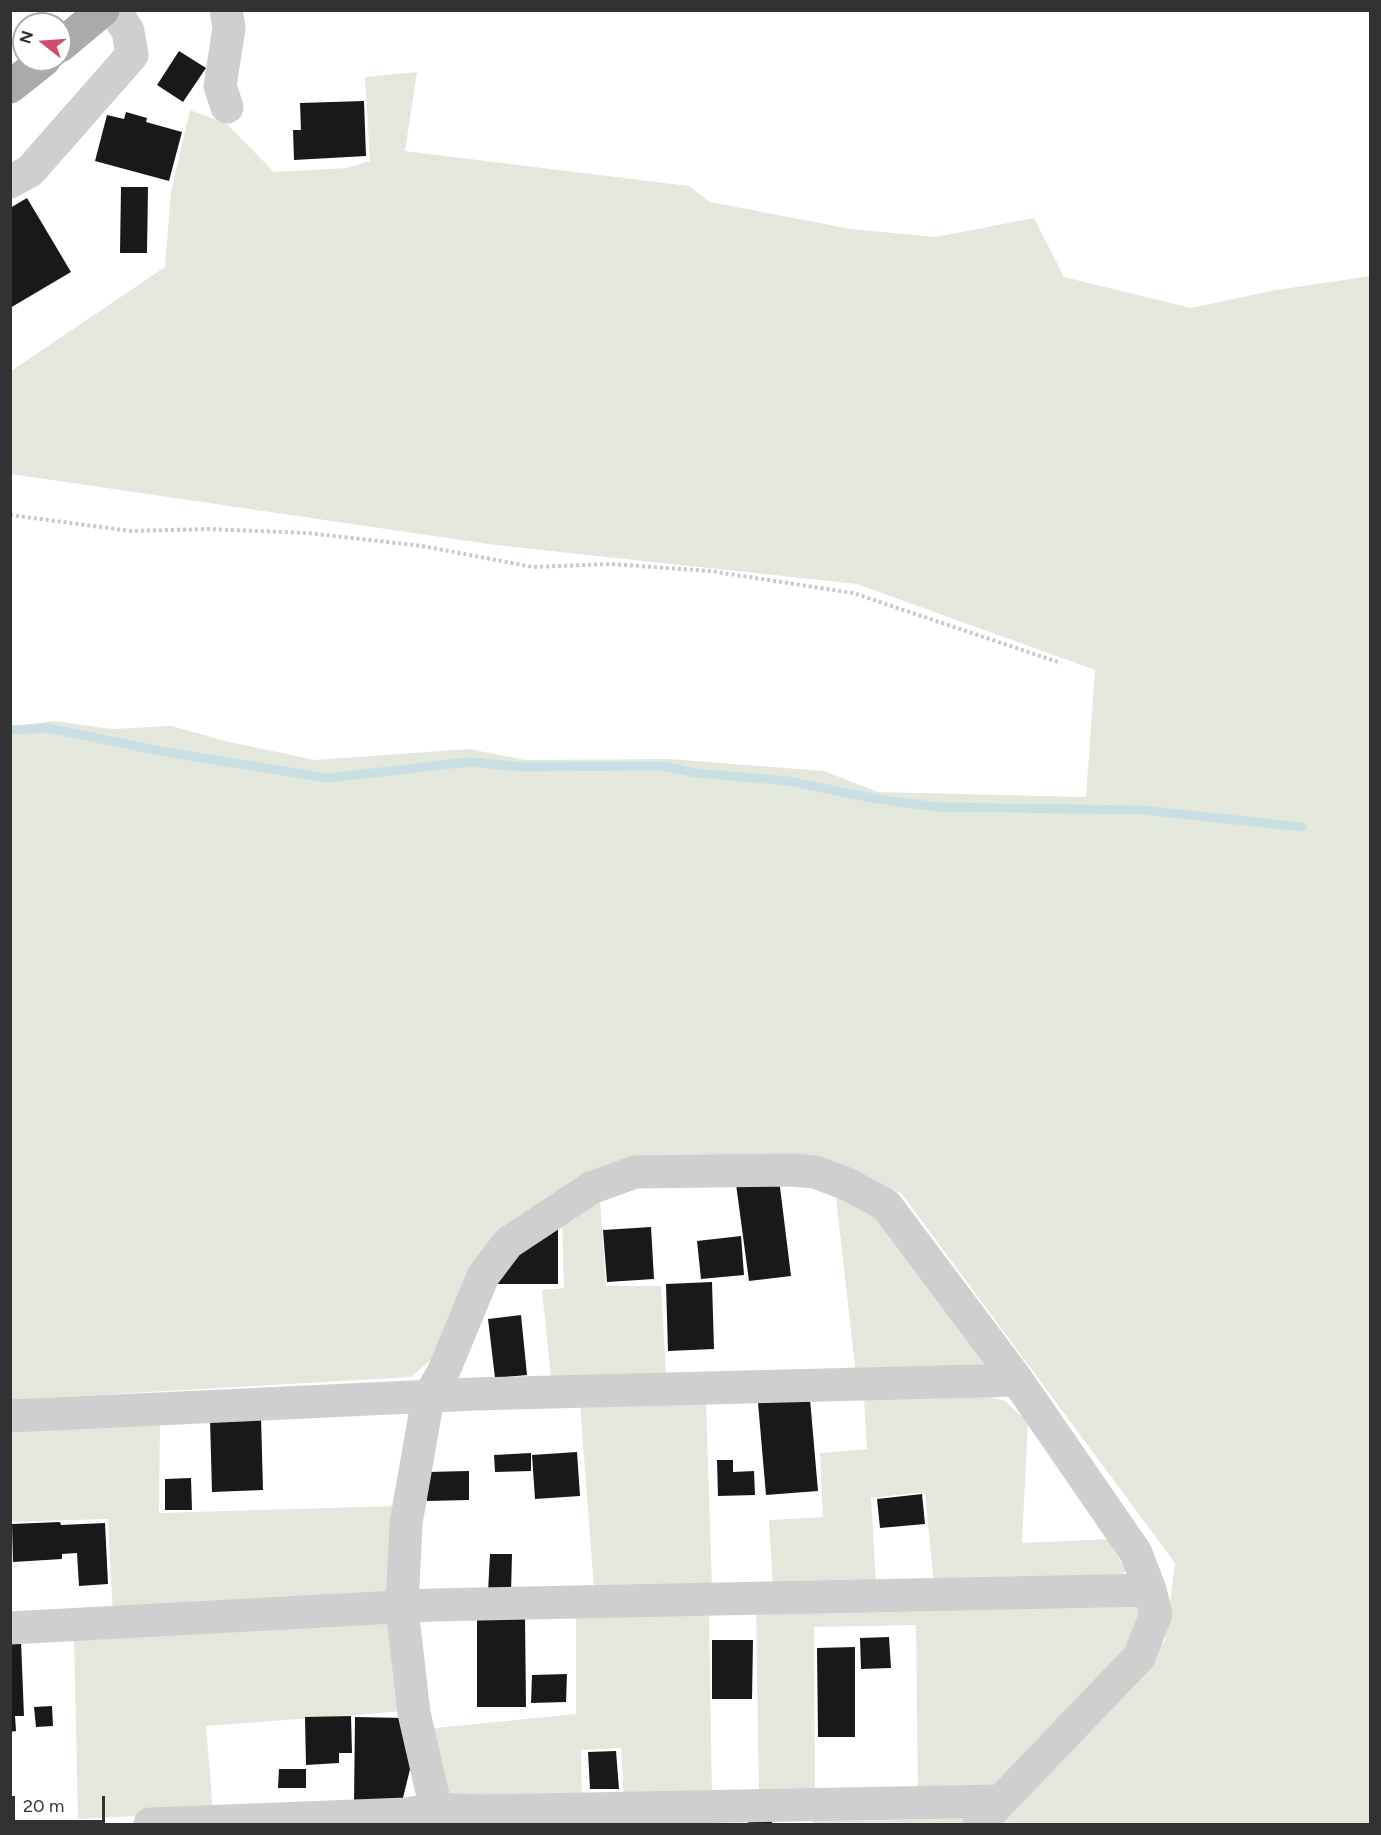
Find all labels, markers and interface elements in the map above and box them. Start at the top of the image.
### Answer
north arrow [12,12,72,72]
text: N [15,28,37,46]
scale bar [15,1784,108,1822]
text: 20 m [23,1795,64,1817]

